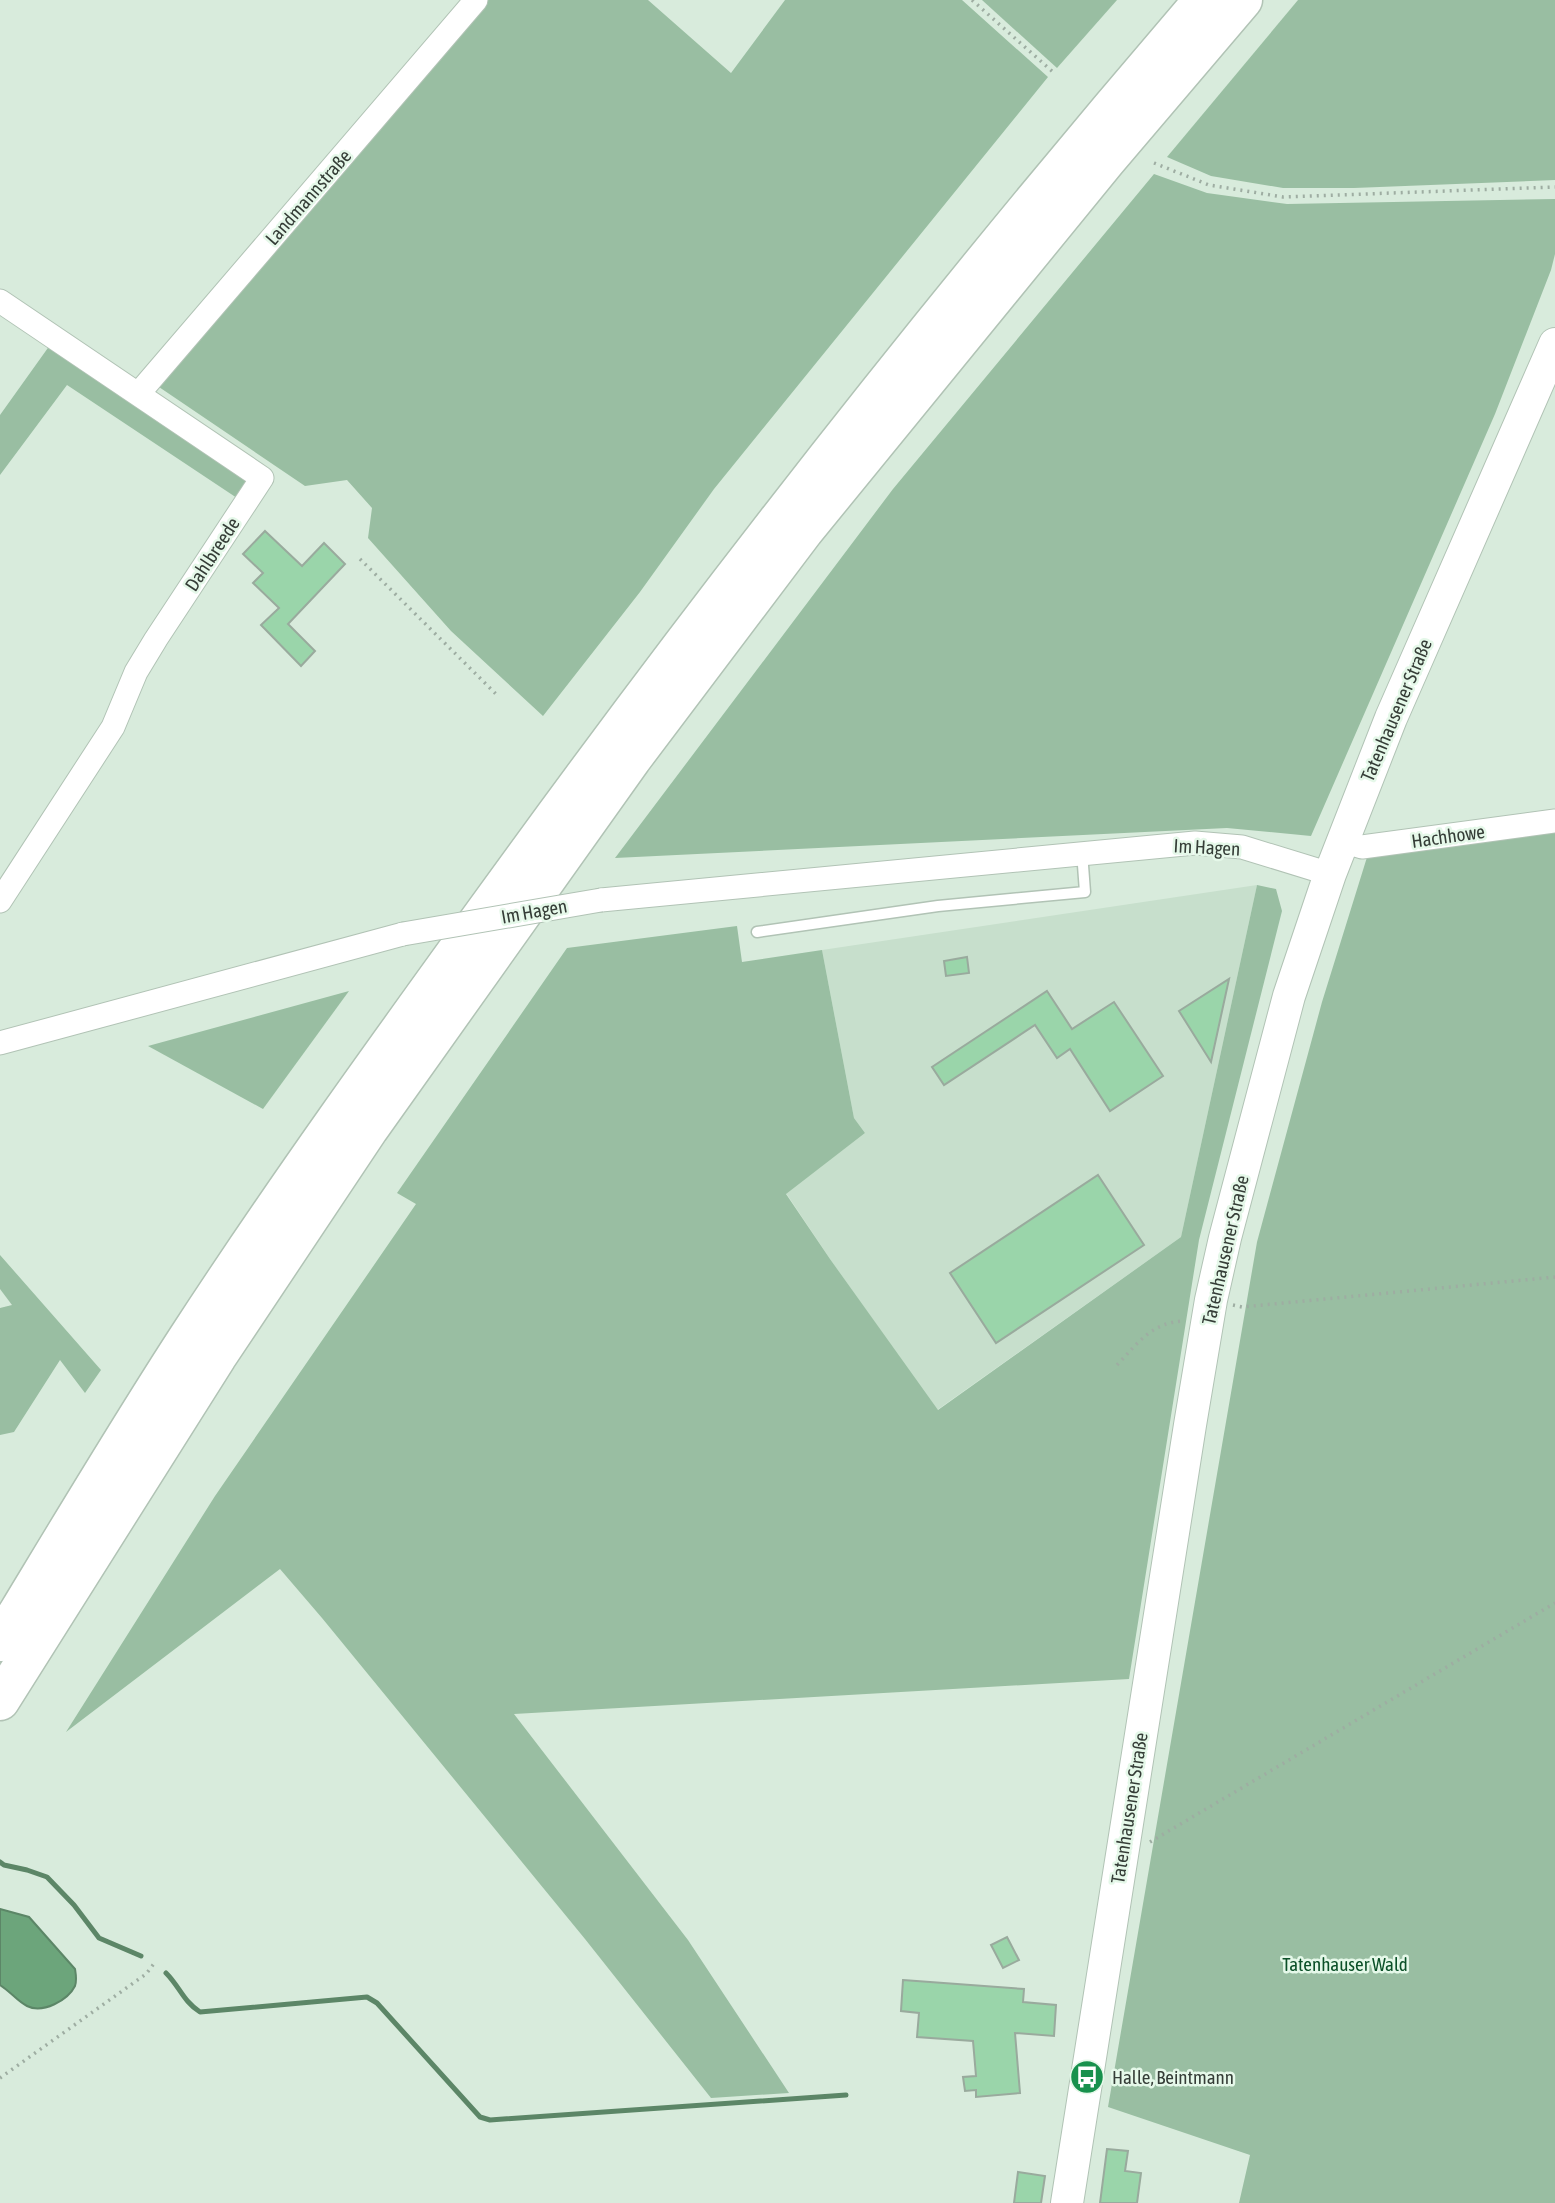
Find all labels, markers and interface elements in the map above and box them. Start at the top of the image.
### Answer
street label: Landmannstraße [261,145,355,249]
street label: Dahlbreede [180,513,244,595]
street label: Tatenhausener Straße [1356,635,1436,785]
street label: Hachhowe [1410,820,1486,852]
street label: Im Hagen [1173,834,1241,860]
street label: Im Hagen [499,894,569,928]
street label: Tatenhausener Straße [1197,1173,1253,1327]
street label: Tatenhausener Straße [1106,1731,1152,1885]
park label: Tatenhauser Wald [1282,1953,1408,1975]
bus stop icon: Halle, Beintmann [1068,2058,1106,2096]
place label: Halle, Beintmann [1112,2066,1234,2088]

